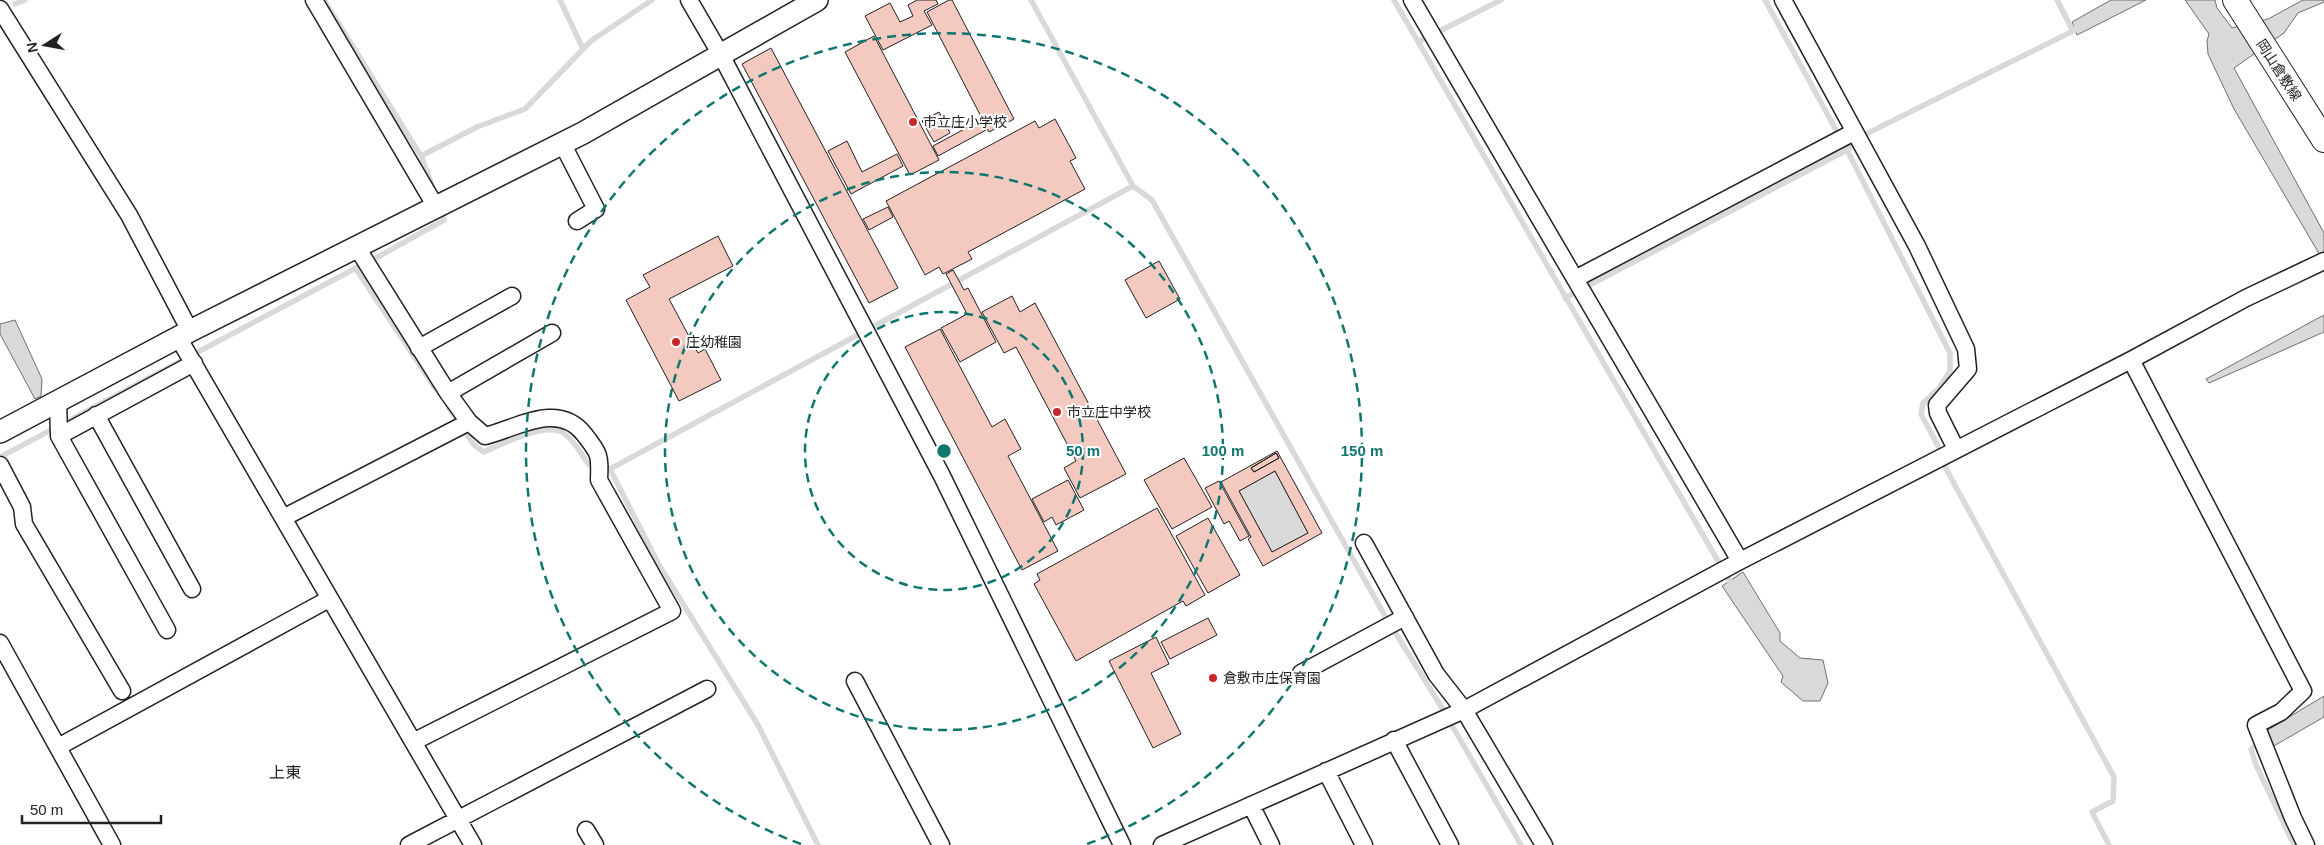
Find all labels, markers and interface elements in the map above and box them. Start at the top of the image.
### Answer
north arrow [20,20,70,70]
street label: 岡山倉敷線 [2253,36,2305,104]
text: N [23,41,41,54]
place label: 市立庄小学校 [923,114,1007,130]
marker: 市立庄小学校 [907,116,919,128]
place label: 庄幼稚園 [686,334,742,350]
marker: 庄幼稚園 [670,336,682,348]
place label: 市立庄中学校 [1067,404,1151,420]
marker: 市立庄中学校 [1051,406,1063,418]
centre of rings [935,442,953,460]
text: 50 m [1066,442,1100,459]
text: 100 m [1202,442,1244,459]
text: 150 m [1341,442,1383,459]
place label: 倉敷市庄保育園 [1223,670,1321,686]
marker: 倉敷市庄保育園 [1207,672,1219,684]
district label: 上東 [269,764,301,781]
scale bar [22,792,161,824]
text: 50 m [30,801,63,818]

